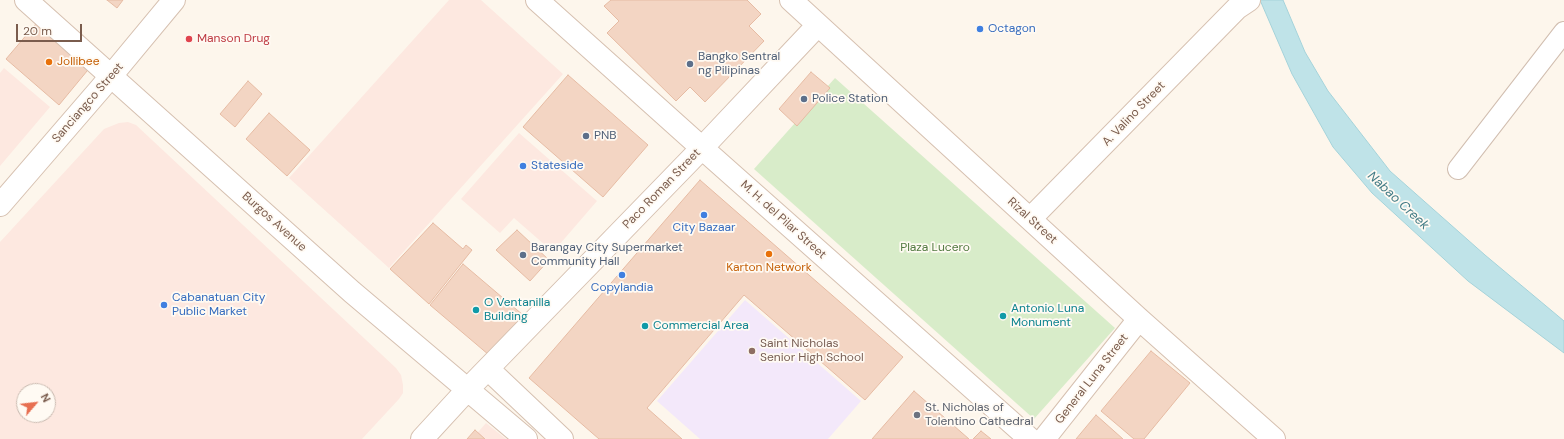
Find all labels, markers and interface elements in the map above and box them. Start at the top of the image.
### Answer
scale bar [18,16,84,42]
place label: Octagon [988,22,1036,36]
text: 20 m [23,23,52,39]
marker: Octagon [975,24,985,34]
place label: Manson Drug [197,32,270,46]
marker: Manson Drug [184,34,194,44]
place label: Bangko Sentral ng Pilipinas [698,50,780,78]
place label: Jollibee [57,55,100,69]
marker: Jollibee [44,57,54,67]
marker: Bangko Sentral ng Pilipinas [685,59,695,69]
street label: Sanciangco Street [49,60,127,146]
street label: A. Valino Street [1100,79,1168,149]
place label: Police Station [812,92,888,106]
marker: Police Station [799,94,809,104]
place label: PNB [594,129,616,143]
marker: PNB [581,131,591,141]
street label: Paco Roman Street [620,146,704,232]
place label: Stateside [531,159,584,173]
marker: Stateside [518,161,528,171]
water label: Nabao Creek [1364,169,1432,233]
street label: M. H. del Pilar Street [737,178,829,262]
street label: Burgos Avenue [239,189,309,255]
street label: Rizal Street [1004,195,1060,247]
marker: City Bazaar [699,210,709,220]
place label: City Bazaar [673,221,735,235]
place label: Barangay City Supermarket Community Hall [531,241,683,269]
park label: Plaza Lucero [900,241,970,255]
marker: Karton Network [764,249,774,259]
marker: Barangay City Supermarket Community Hall [518,250,528,260]
place label: Karton Network [726,261,812,275]
marker: Copylandia [617,270,627,280]
place label: Copylandia [591,281,653,295]
place label: Cabanatuan City Public Market [172,291,265,319]
place label: O Ventanilla Building [484,296,550,324]
marker: Cabanatuan City Public Market [159,300,169,310]
place label: Antonio Luna Monument [1011,302,1084,330]
marker: O Ventanilla Building [471,305,481,315]
marker: Antonio Luna Monument [998,311,1008,321]
place label: Commercial Area [653,319,749,333]
marker: Commercial Area [640,321,650,331]
street label: General Luna Street [1052,331,1132,427]
place label: Saint Nicholas Senior High School [760,337,864,365]
marker: Saint Nicholas Senior High School [747,346,757,356]
north arrow [16,383,56,423]
text: N [38,391,54,405]
place label: St. Nicholas of Tolentino Cathedral [925,401,1033,429]
marker: St. Nicholas of Tolentino Cathedral [912,410,922,420]

